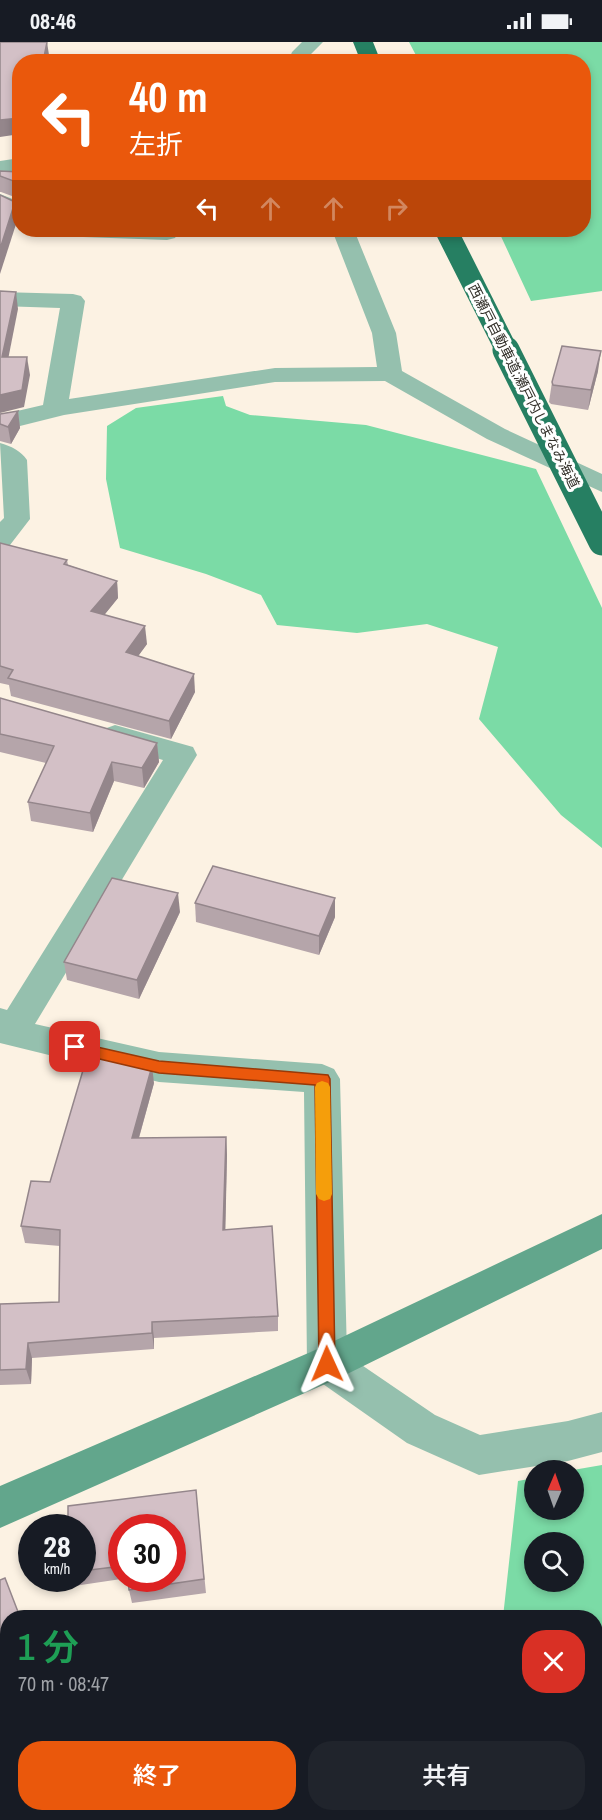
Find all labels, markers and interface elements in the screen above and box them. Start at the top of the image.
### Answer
text: 08:46 [30,6,76,36]
text: 40 m [129,69,208,125]
icon: left [30,78,108,156]
text: 左折 [129,126,183,162]
icon: left [191,192,224,225]
icon: ahead [254,192,287,225]
icon: ahead [317,192,350,225]
icon: right [380,192,413,225]
street label: 西瀬戸自動車道;瀬戸内しまなみ海道 [464,281,584,491]
pin [49,1021,100,1072]
icon: arrive [58,1030,91,1063]
position arrow [295,1332,359,1396]
north arrow [524,1460,584,1520]
map controls [524,1460,584,1592]
speed limit sign: 30 [108,1514,186,1592]
text: 28 [43,1526,71,1566]
button: search [524,1532,584,1592]
text: km/h [44,1558,70,1579]
text: 1 分 [18,1623,79,1671]
button: close [522,1630,585,1693]
text: 70 m · 08:47 [18,1670,109,1697]
button: 終了 [18,1741,296,1810]
button: 共有 [308,1741,585,1810]

